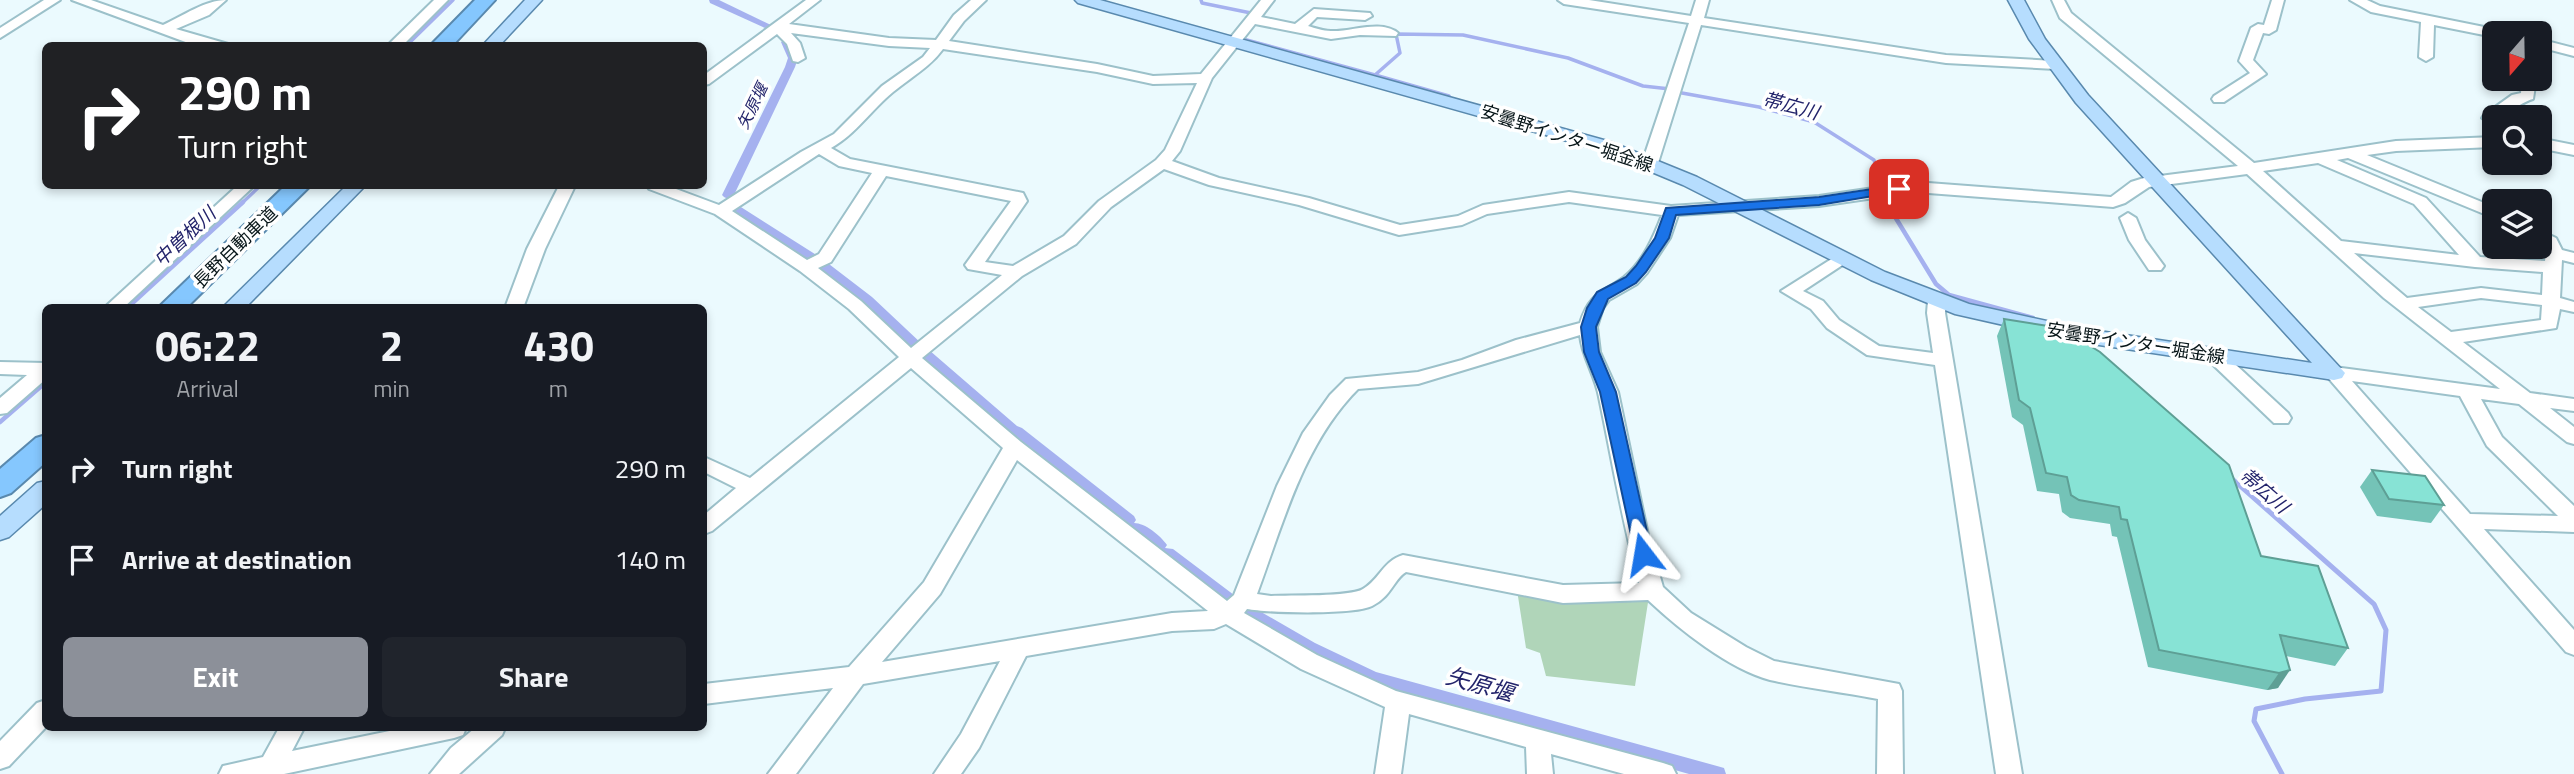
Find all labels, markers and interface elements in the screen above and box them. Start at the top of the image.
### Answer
north arrow [2482,21,2552,91]
map controls [2482,21,2552,259]
text: 290 m [178,54,312,129]
icon: right [63,70,154,161]
water label: 矢原堰 [731,76,775,133]
water label: 帯広川 [1760,84,1824,127]
street label: 安曇野インター堀金線 [1477,97,1657,179]
button: search [2482,105,2552,175]
text: Turn right [178,122,307,170]
pin [1869,159,1929,219]
icon: arrive [1880,170,1918,208]
button: layers [2482,189,2552,259]
water label: 中曽根川 [146,198,223,273]
street label: 長野自動車道 [187,200,283,294]
text: 06:22 [155,313,260,377]
text: 2 [380,313,403,377]
text: 430 [523,313,594,377]
street label: 安曇野インター堀金線 [2045,316,2227,370]
text: Arrival [176,371,239,406]
text: min [373,371,410,406]
text: m [549,371,568,406]
text: Turn right [122,449,233,488]
text: 290 m [615,449,686,488]
icon: right [63,450,101,488]
water label: 帯広川 [2234,460,2298,521]
position arrow [1606,517,1680,591]
text: Arrive at destination [122,540,352,579]
text: 140 m [615,540,686,579]
icon: arrive [63,541,101,579]
button: Exit [63,637,368,717]
button: Share [382,637,686,717]
water label: 矢原堰 [1442,658,1522,711]

